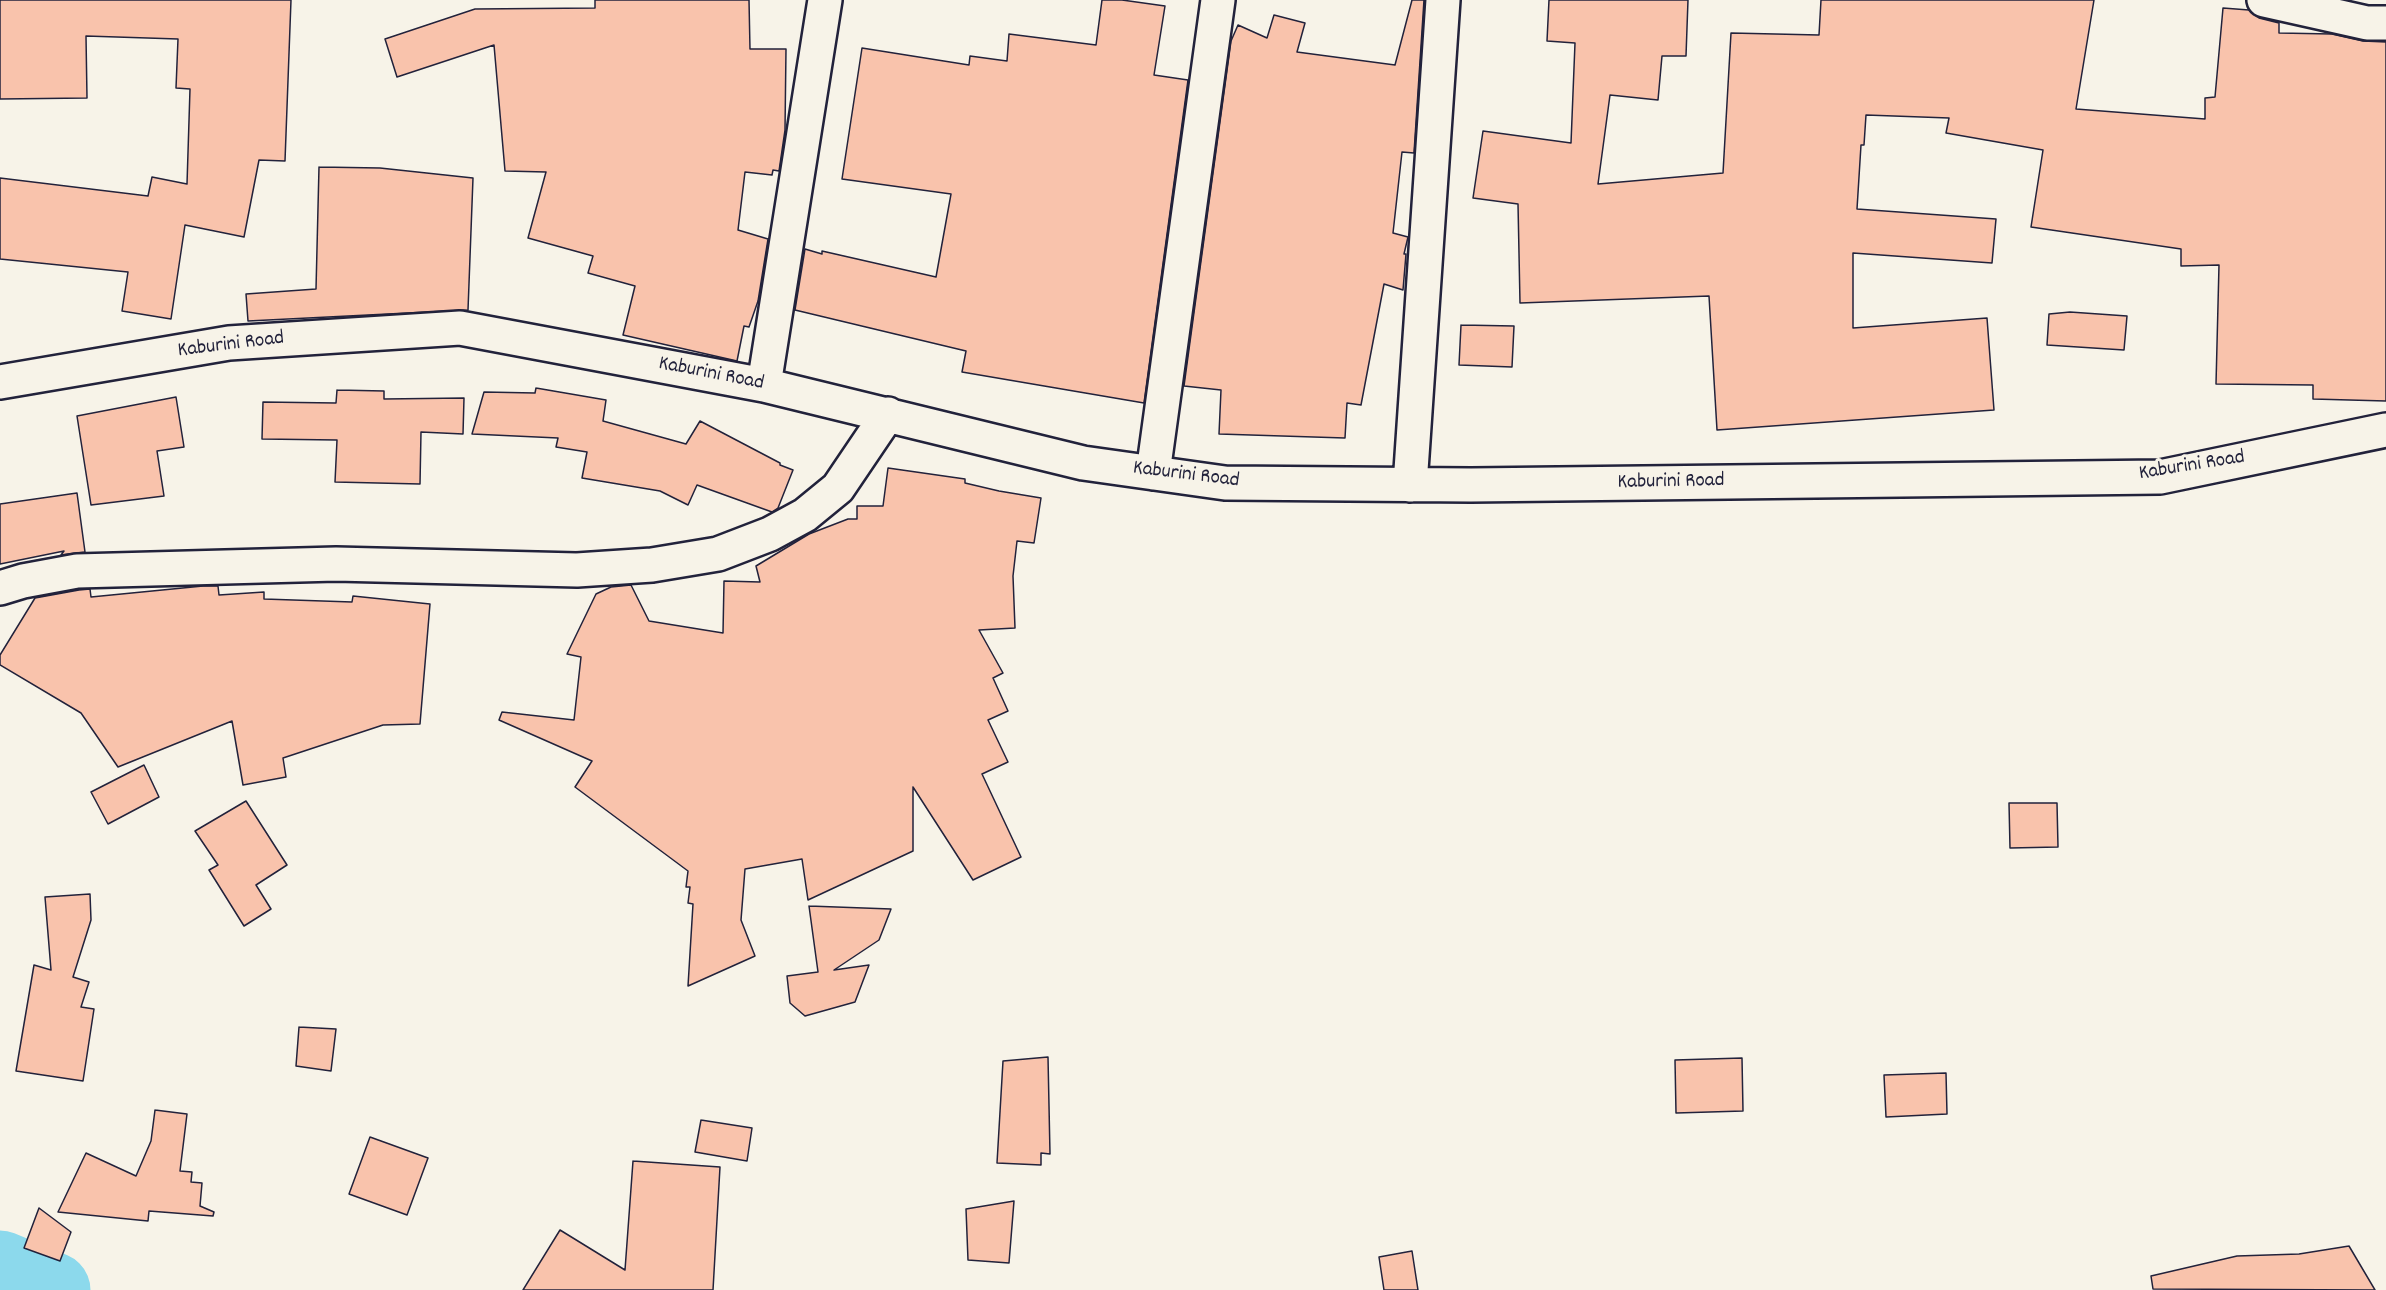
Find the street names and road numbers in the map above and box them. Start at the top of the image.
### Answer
street label: Kaburini Road [176,327,286,365]
street label: Kaburini Road [656,352,766,398]
street label: Kaburini Road [2137,446,2247,488]
street label: Kaburini Road [1131,457,1241,495]
street label: Kaburini Road [1617,469,1725,497]

